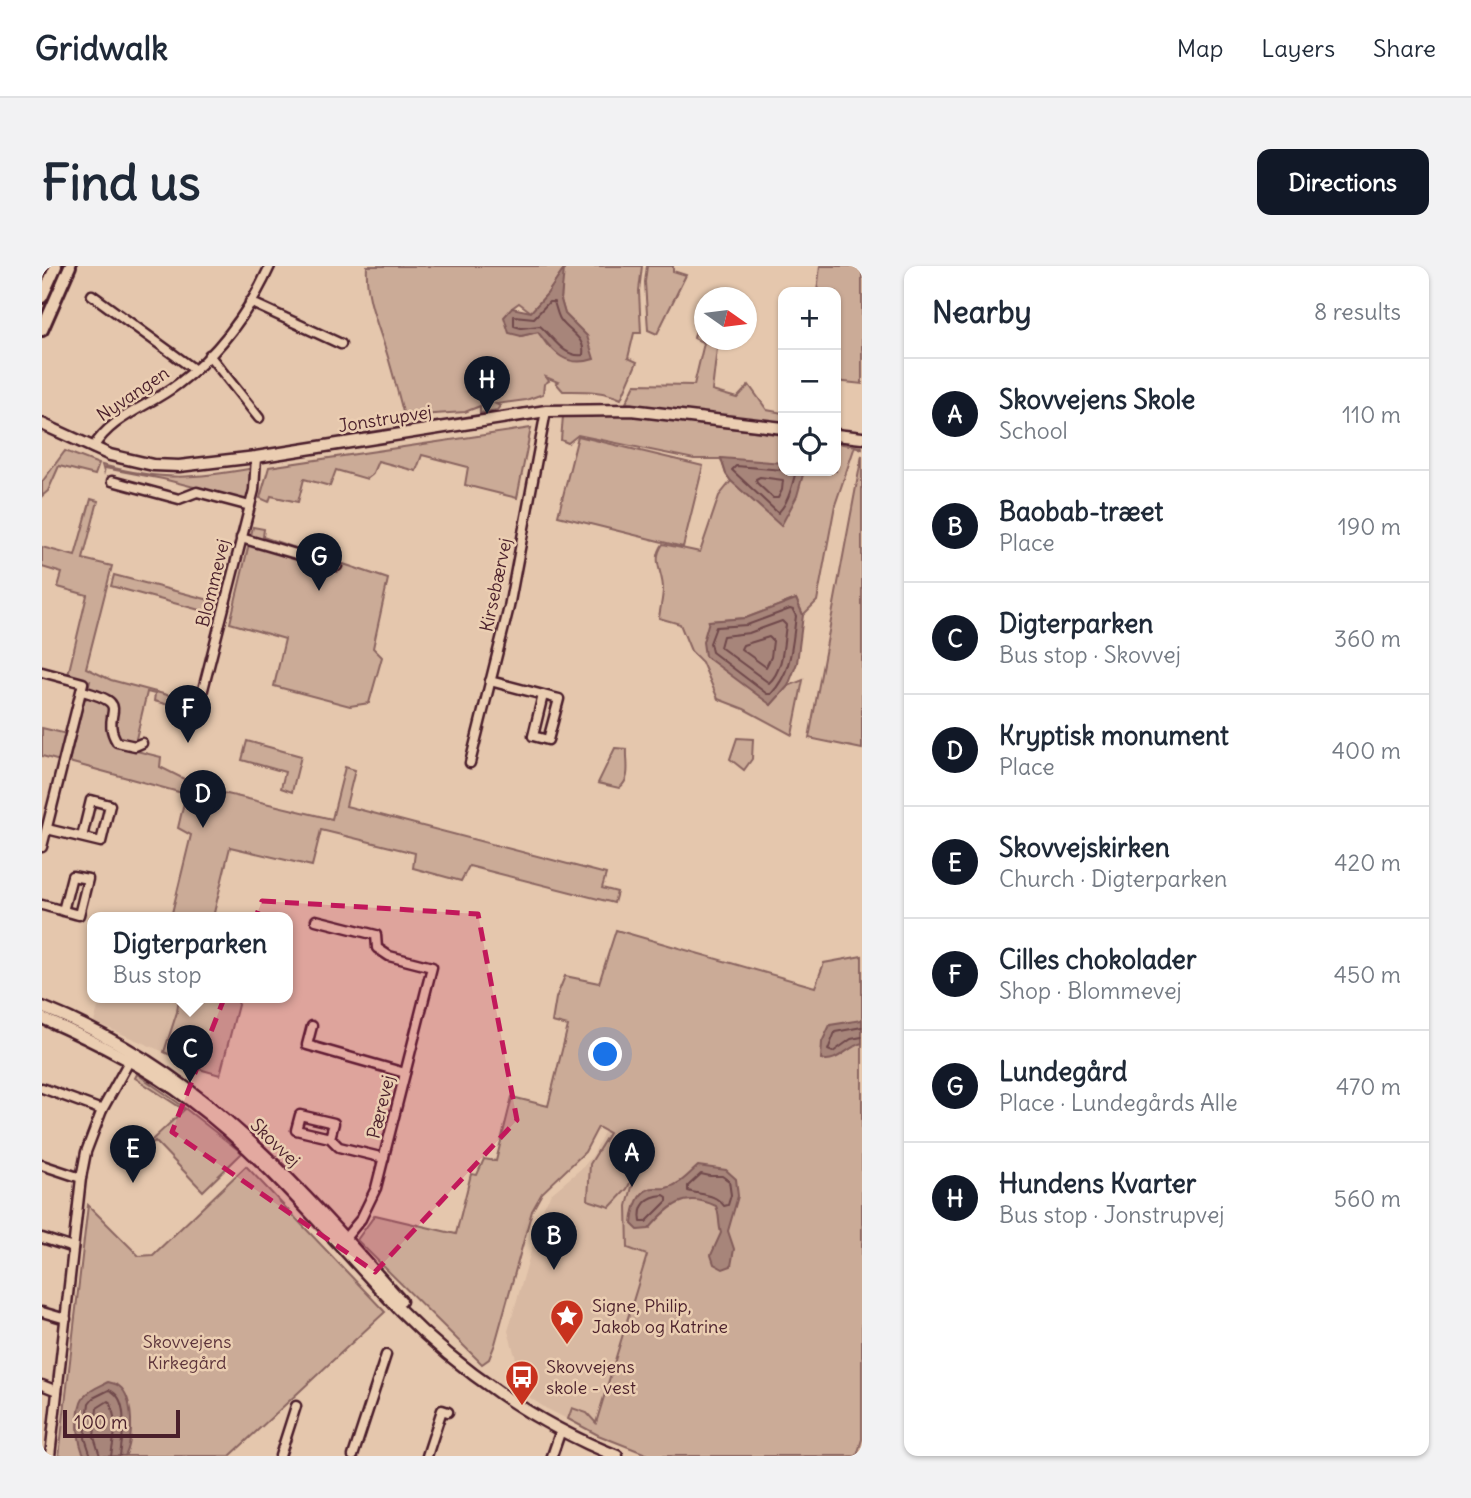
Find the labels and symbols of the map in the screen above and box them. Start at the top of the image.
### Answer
north arrow [694,287,757,350]
pin: H [464,356,510,414]
street label: Nyvangen [92,361,173,426]
street label: Jonstrupvej [336,400,433,437]
pin: G [296,533,342,591]
street label: Kirsebærvej [474,536,517,634]
street label: Blommevej [191,537,235,629]
pin: F [165,685,211,743]
pin: D [180,770,226,828]
pin: C [167,1025,213,1083]
your location [588,1037,622,1071]
street label: Pærevej [362,1073,399,1141]
street label: Skovvej [246,1113,305,1172]
pin: E [110,1125,156,1183]
pin: A [609,1129,655,1187]
pin: B [531,1212,577,1270]
place label: Signe, Philip, Jakob og Katrine [592,1294,728,1338]
place icon: Signe, Philip, Jakob og Katrine [548,1297,586,1346]
park label: Skovvejens Kirkegård [143,1330,231,1374]
place label: Skovvejens skole - vest [546,1355,636,1399]
bus stop icon: Skovvejens skole - vest [503,1358,541,1407]
scale bar [63,1407,180,1439]

